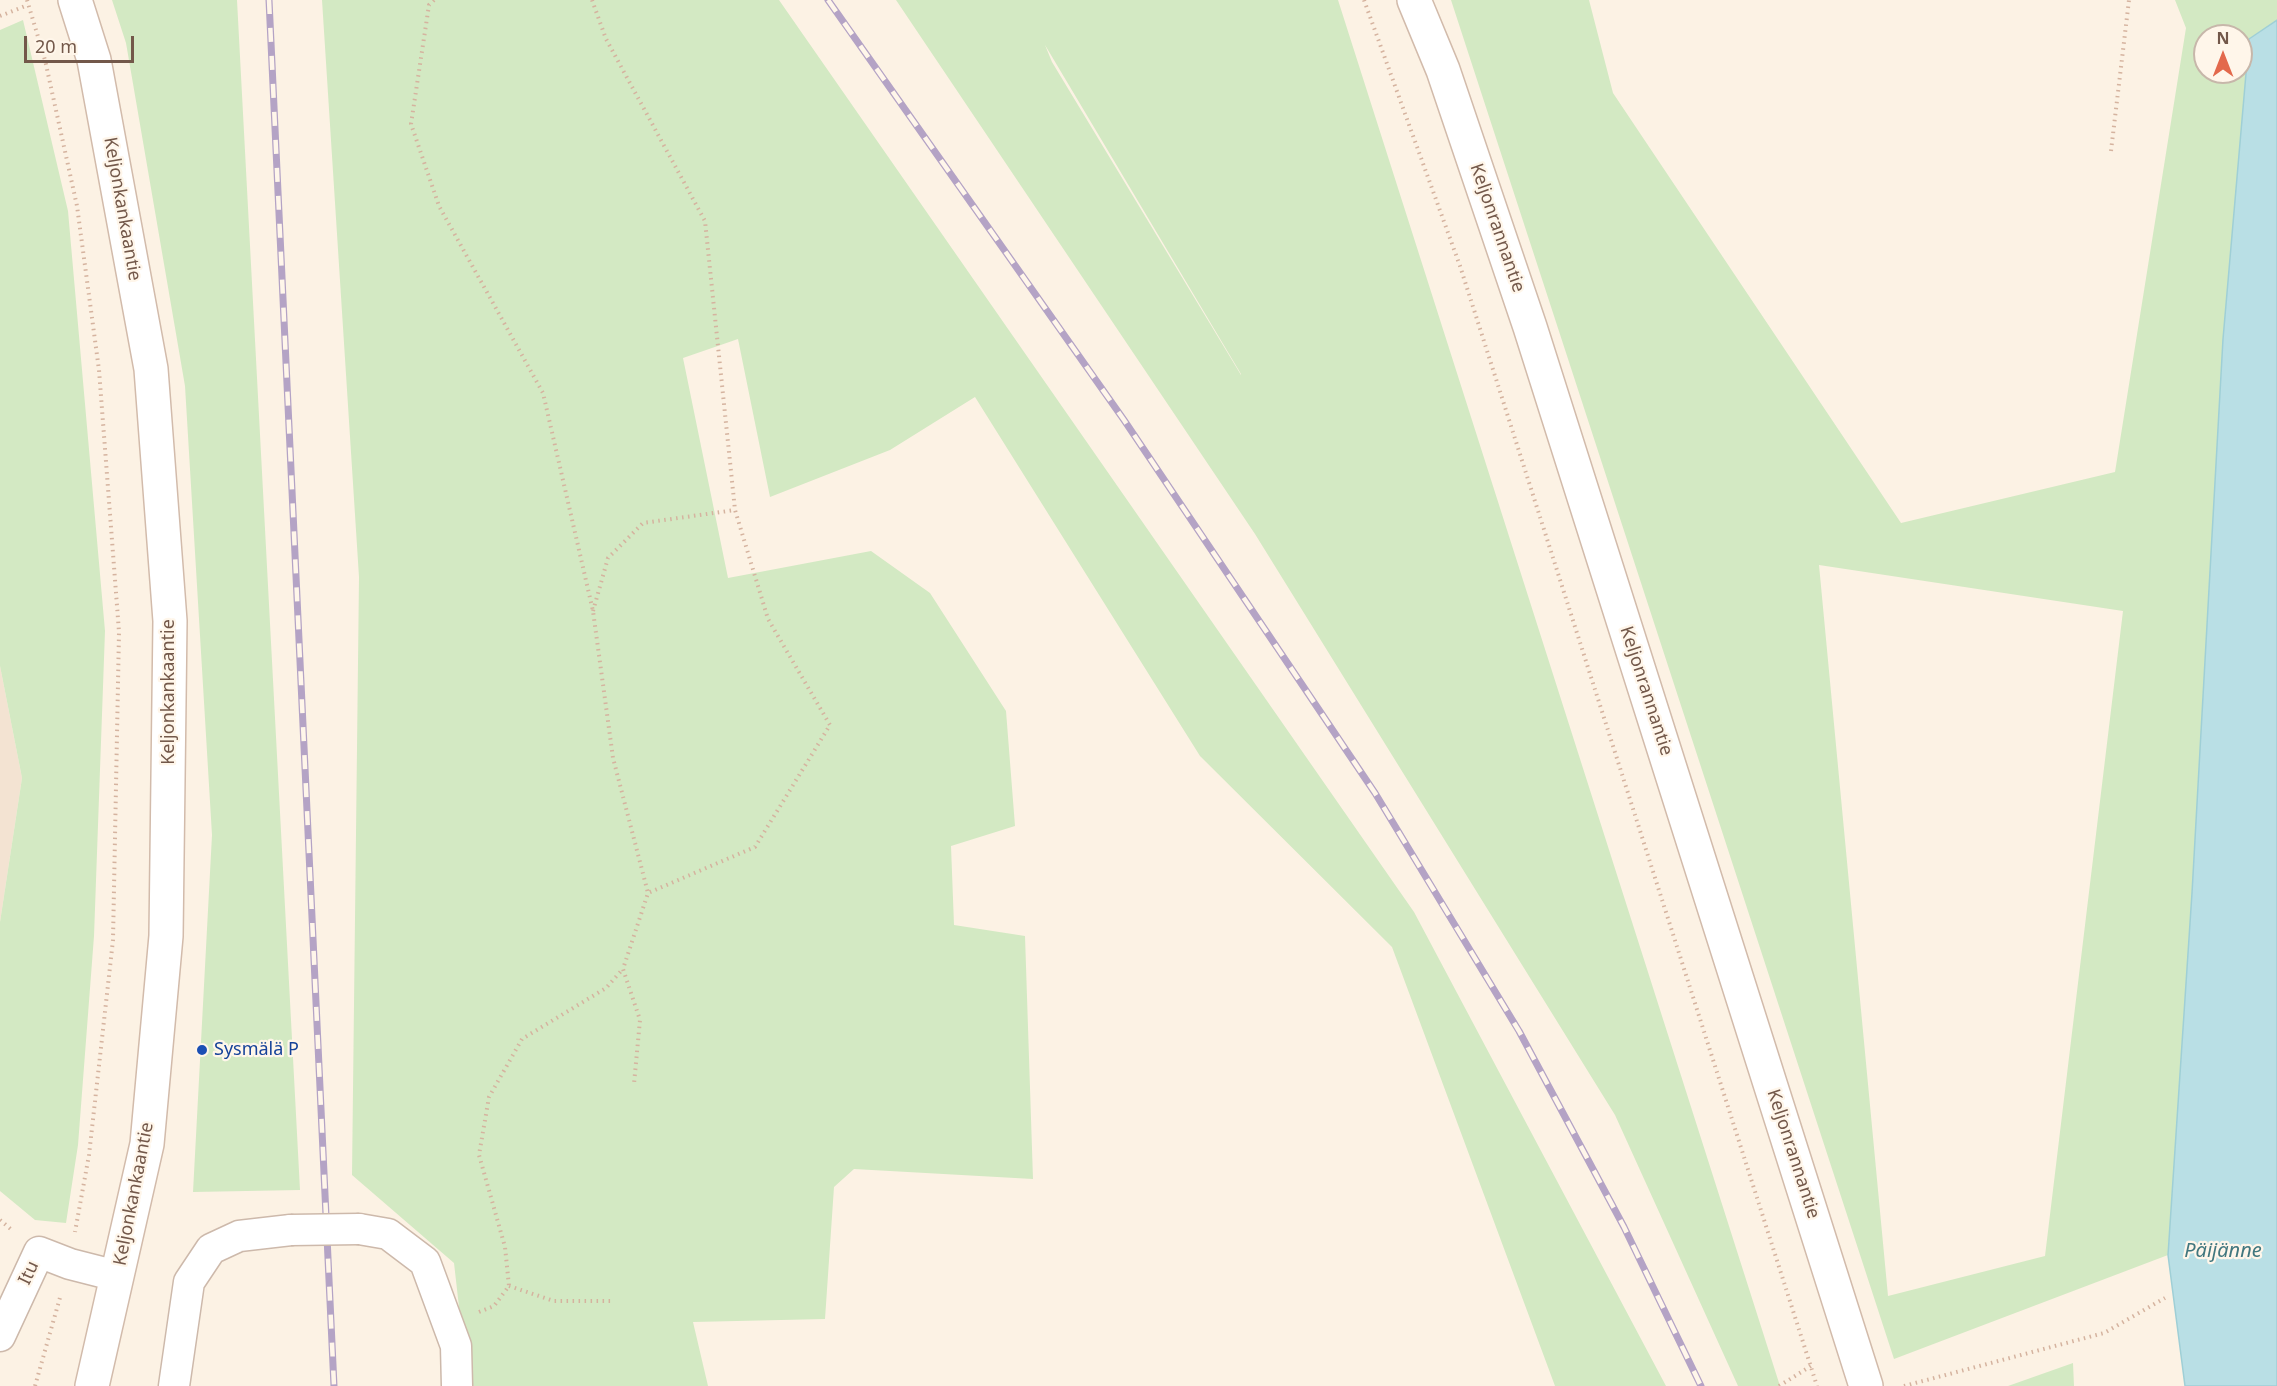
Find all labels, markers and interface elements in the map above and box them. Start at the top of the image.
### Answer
scale bar [27,24,136,62]
north arrow [2193,24,2253,84]
text: N [2216,27,2230,49]
text: 20 m [35,34,77,58]
street label: Keljonkankaantie [99,135,145,283]
street label: Keljonrannantie [1465,161,1529,295]
street label: Keljonkankaantie [158,619,180,765]
street label: Keljonrannantie [1615,624,1677,758]
place label: Sysmälä P [214,1039,299,1061]
marker: Sysmälä P [195,1043,209,1057]
street label: Keljonrannantie [1762,1087,1824,1221]
street label: Keljonkankaantie [110,1120,158,1268]
water label: Päijänne [2184,1239,2262,1263]
street label: Itu [14,1258,44,1288]

